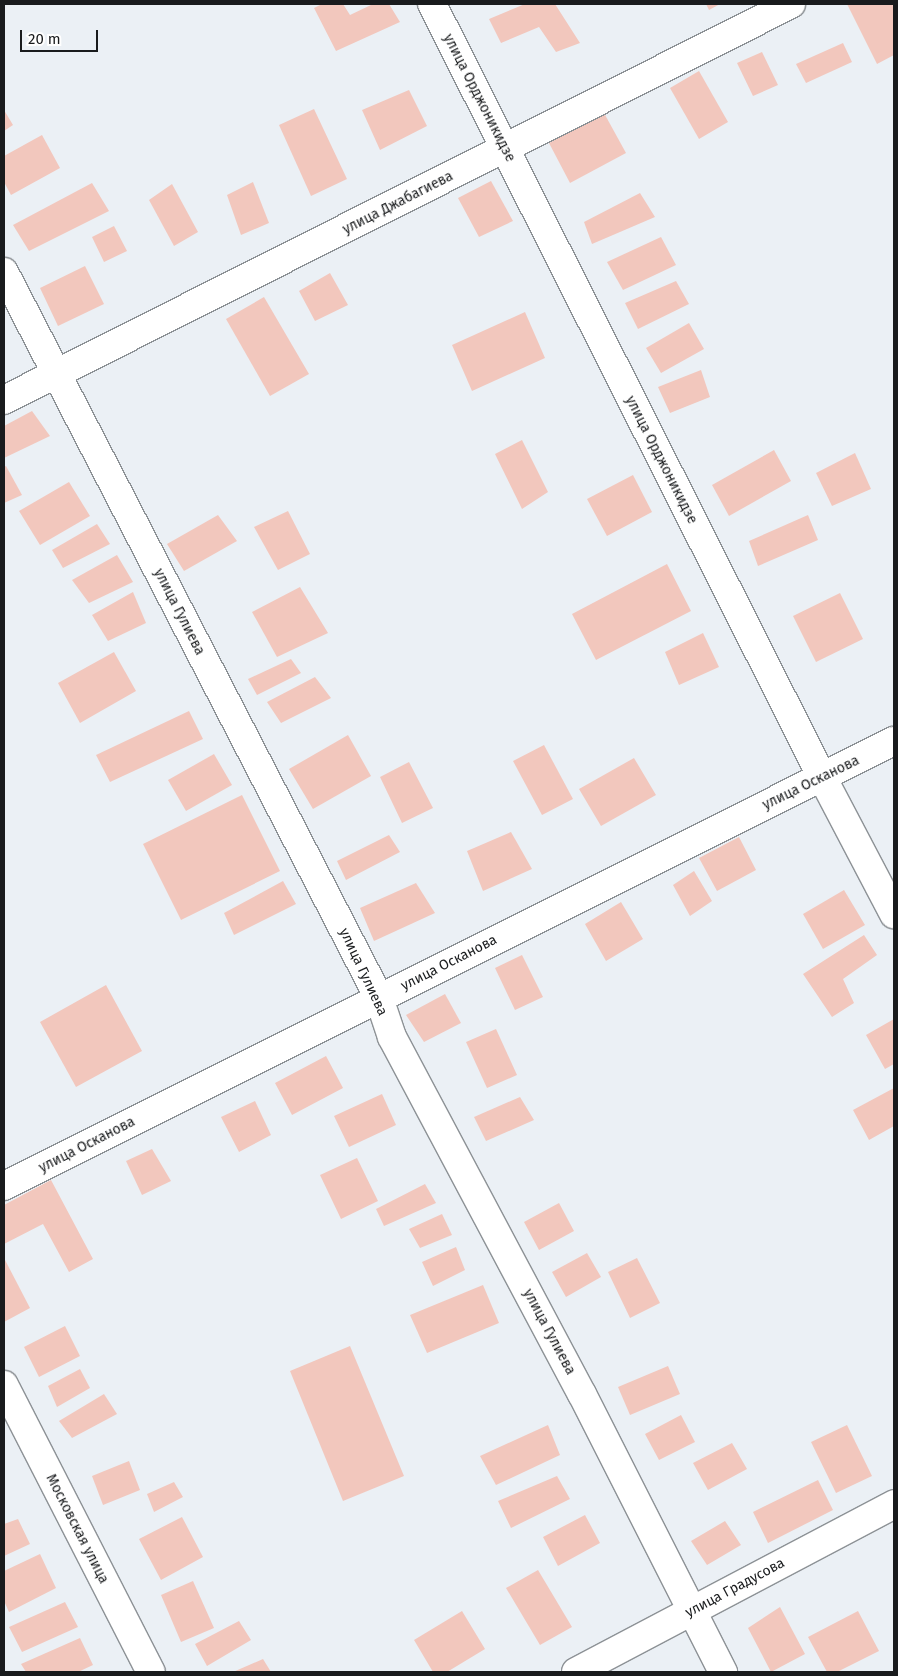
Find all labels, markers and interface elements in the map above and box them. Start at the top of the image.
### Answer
scale bar [22,20,100,52]
text: 20 m [28,30,61,48]
street label: улица Орджоникидзе [439,31,519,165]
street label: улица Джабагиева [340,168,456,238]
street label: улица Орджоникидзе [621,393,701,527]
street label: улица Гулиева [150,566,208,658]
street label: улица Осканова [760,752,862,814]
street label: улица Гулиева [335,925,391,1019]
street label: улица Осканова [398,932,500,994]
street label: улица Осканова [36,1114,138,1176]
street label: улица Гулиева [519,1286,579,1378]
street label: Московская улица [42,1471,112,1587]
street label: улица Градусова [682,1555,788,1621]

